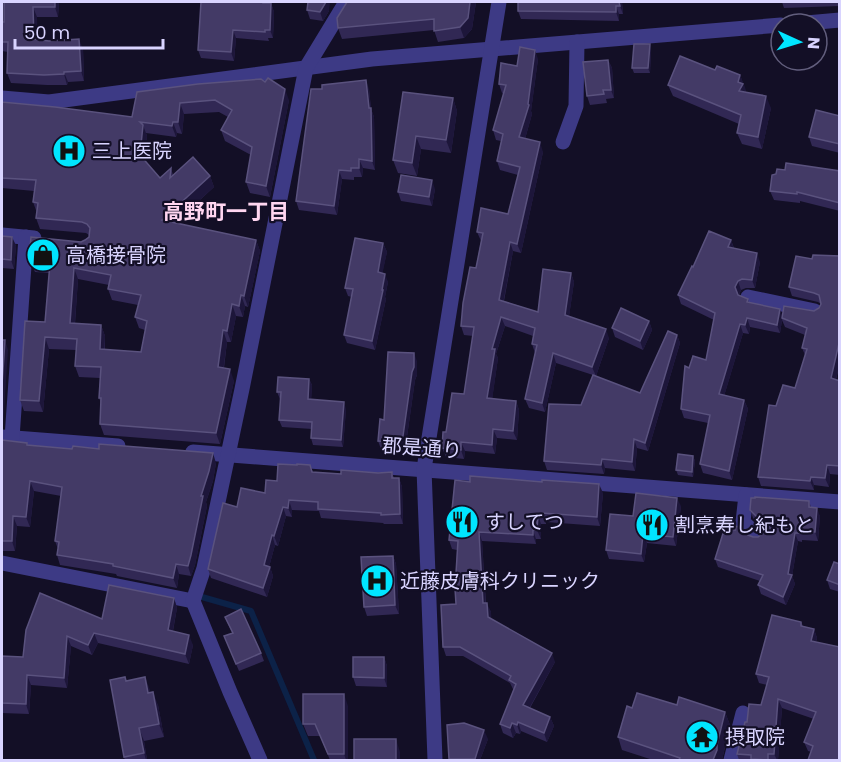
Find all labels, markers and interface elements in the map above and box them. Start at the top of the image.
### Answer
scale bar [15,12,164,50]
north arrow [769,12,829,72]
text: 50 m [24,20,70,45]
text: N [802,36,825,50]
hospital icon: 三上医院 [51,133,87,169]
place label: 三上医院 [92,137,172,165]
district label: 高野町一丁目 [163,197,289,226]
shop icon: 高橋接骨院 [25,237,61,273]
place label: 高橋接骨院 [66,241,166,269]
street label: 郡是通り [381,431,463,465]
restaurant icon: すしてつ [444,504,480,540]
restaurant icon: 割烹寿し紀もと [634,507,670,543]
place label: すしてつ [485,508,564,536]
place label: 割烹寿し紀もと [675,511,815,539]
hospital icon: 近藤皮膚科クリニック [359,563,395,599]
place label: 近藤皮膚科クリニック [400,567,600,595]
temple icon: 摂取院 [684,719,720,755]
place label: 摂取院 [725,723,785,751]

